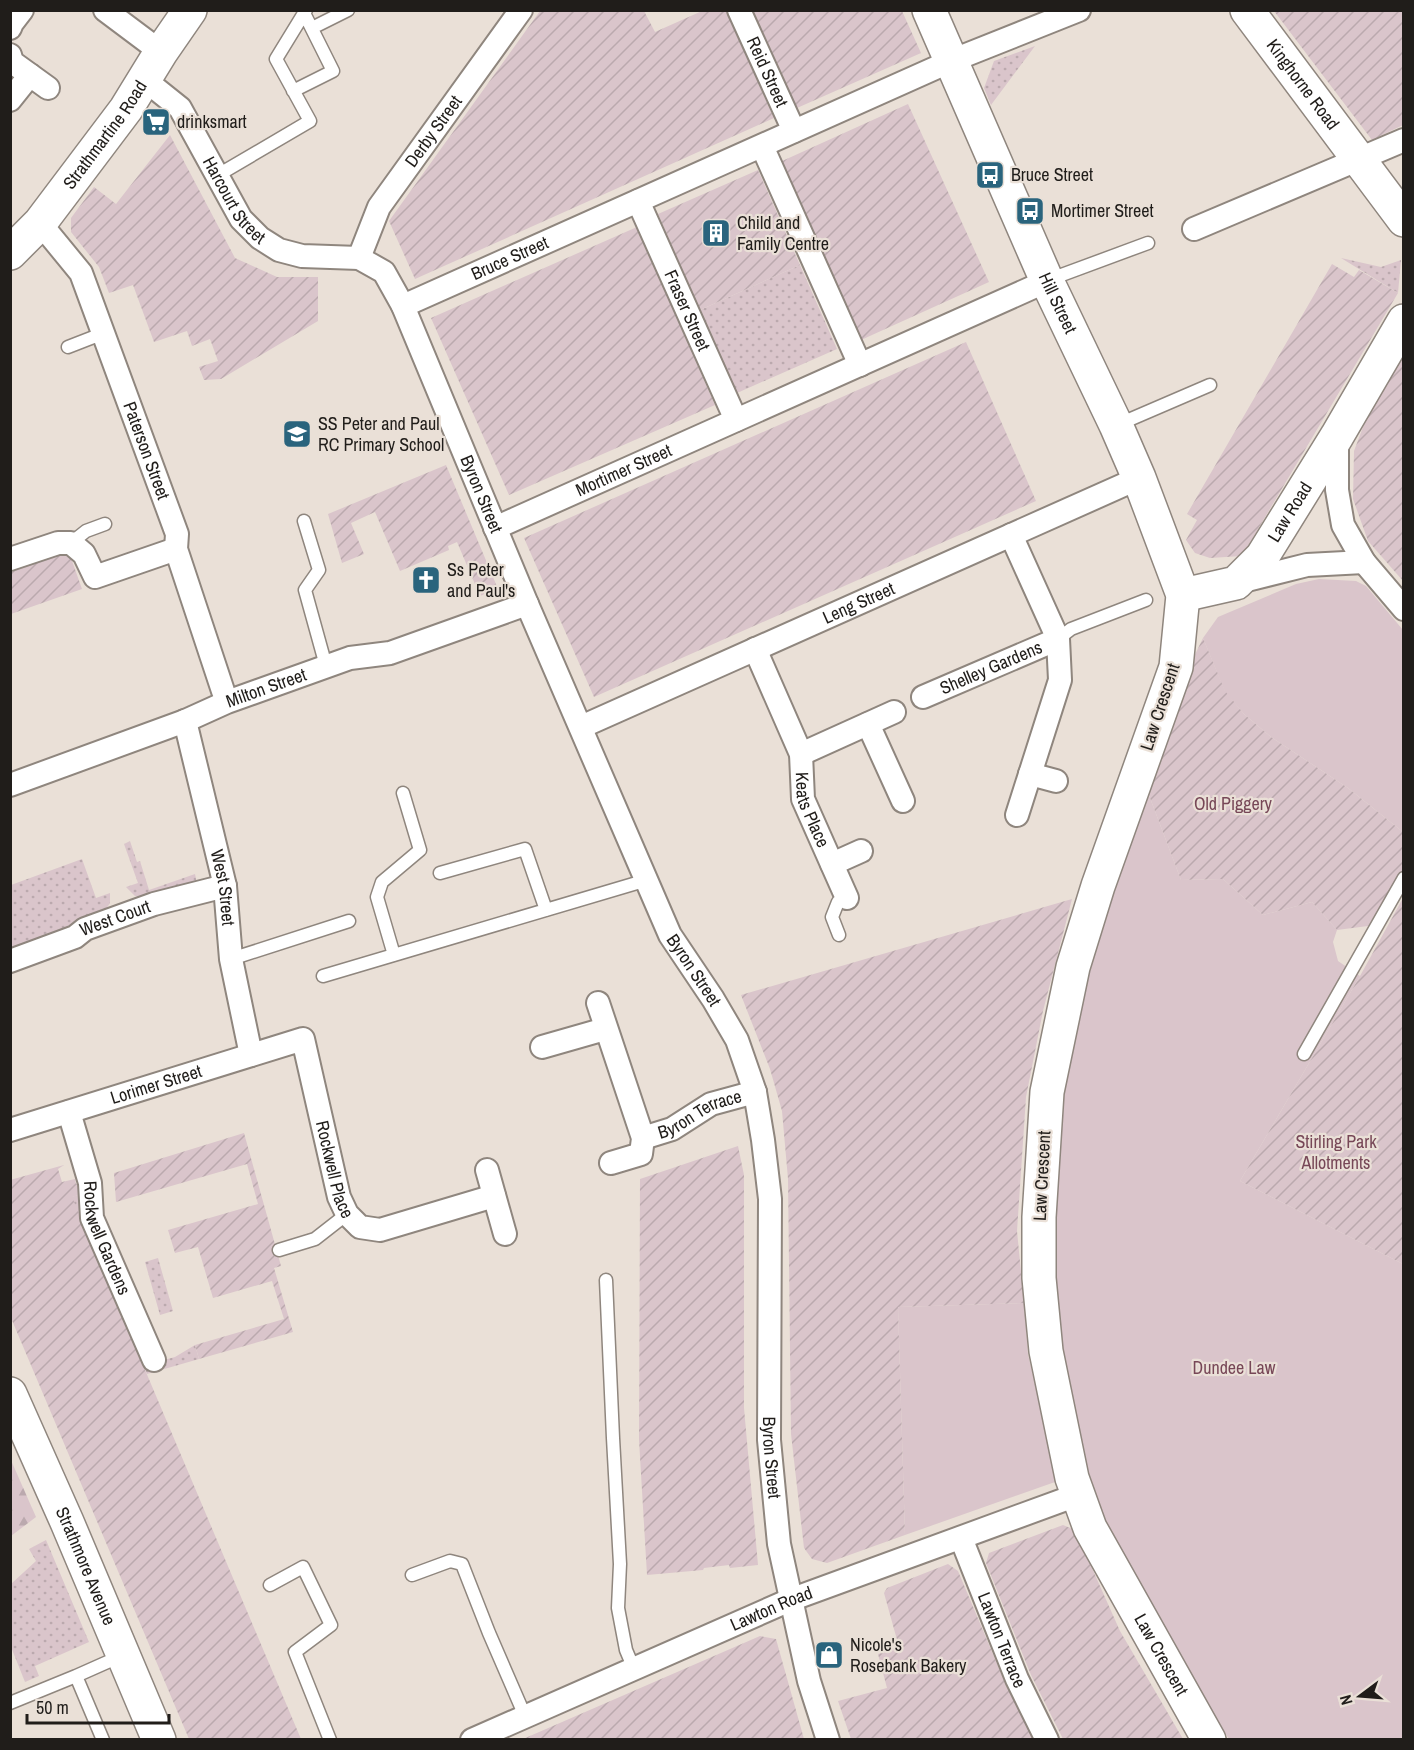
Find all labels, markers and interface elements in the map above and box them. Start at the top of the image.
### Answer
street label: Reid Street [741,33,794,111]
street label: Kinghorne Road [1261,34,1345,135]
street label: Strathmartine Road [57,76,153,194]
street label: Derby Street [399,90,467,172]
supermarket icon: drinksmart [140,106,172,138]
place label: drinksmart [177,109,247,134]
street label: Harcourt Street [197,152,270,250]
bus stop icon: Bruce Street [974,159,1006,191]
place label: Bruce Street [1011,162,1093,187]
bus stop icon: Mortimer Street [1014,195,1046,227]
place label: Mortimer Street [1051,198,1154,223]
place label: Child and Family Centre [737,210,829,256]
building icon: Child and Family Centre [700,217,732,249]
street label: Bruce Street [467,230,552,286]
street label: Fraser Street [658,266,716,355]
street label: Hill Street [1033,268,1083,337]
street label: Paterson Street [117,398,176,503]
place label: SS Peter and Paul RC Primary School [318,411,444,457]
school or university icon: SS Peter and Paul RC Primary School [281,418,313,450]
street label: Mortimer Street [572,438,675,502]
street label: Byron Street [454,451,509,537]
street label: Law Road [1261,477,1318,547]
place label: Ss Peter and Paul's [447,557,515,603]
church icon: Ss Peter and Paul's [410,564,442,596]
street label: Leng Street [818,576,898,630]
street label: Shelley Gardens [936,634,1046,700]
street label: Law Crescent [1134,660,1185,754]
street label: Milton Street [222,662,310,713]
street label: Keats Place [790,771,836,851]
park label: Old Piggery [1194,791,1273,816]
street label: West Street [205,847,241,927]
street label: West Court [76,893,154,942]
street label: Byron Street [661,929,727,1011]
street label: Lorimer Street [107,1058,205,1110]
street label: Byron Terrace [655,1083,744,1145]
street label: Rockwell Place [310,1118,360,1222]
park label: Stirling Park Allotments [1295,1129,1377,1175]
street label: Law Crescent [1027,1130,1056,1222]
street label: Rockwell Gardens [78,1180,137,1299]
park label: Dundee Law [1193,1355,1276,1380]
street label: Byron Street [757,1417,788,1500]
street label: Strathmore Avenue [50,1503,122,1629]
street label: Lawton Road [726,1580,816,1637]
street label: Lawton Terrace [972,1589,1032,1692]
street label: Law Crescent [1129,1609,1195,1700]
place label: Nicole's Rosebank Bakery [850,1632,967,1678]
shop icon: Nicole's Rosebank Bakery [813,1639,845,1671]
north arrow [1330,1666,1390,1726]
scale bar [27,1687,170,1725]
text: N [1334,1693,1357,1708]
text: 50 m [36,1695,69,1720]

